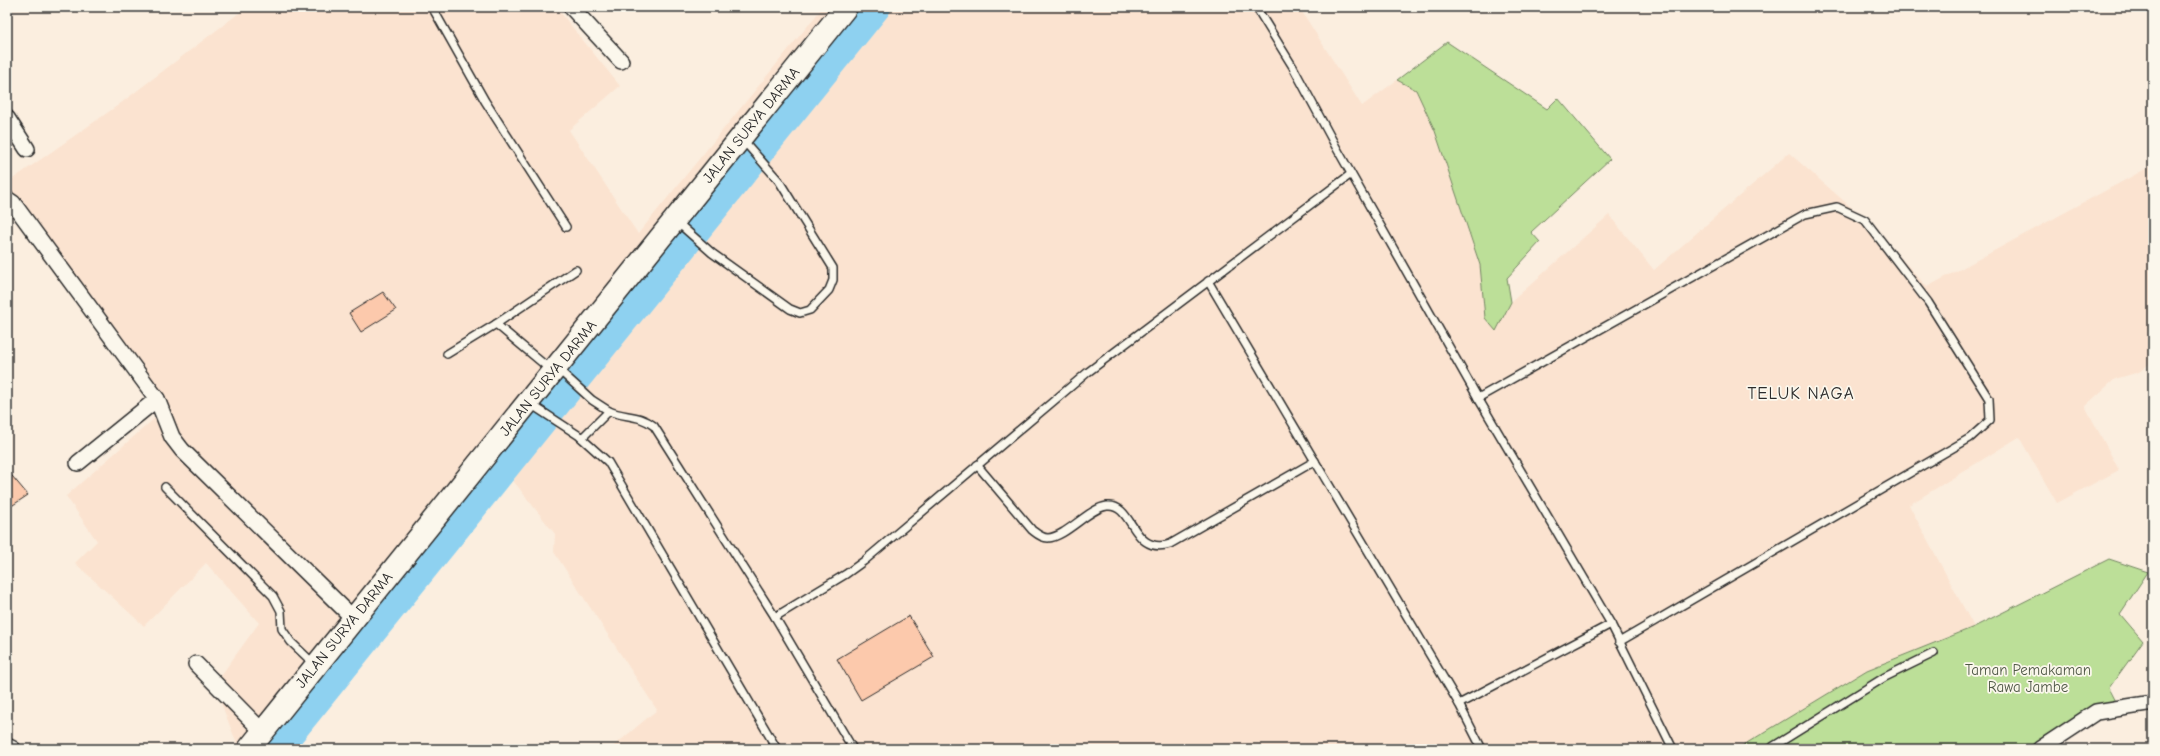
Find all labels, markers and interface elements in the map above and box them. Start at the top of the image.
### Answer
street label: JALAN SURYA DARMA [699,63,803,187]
street label: JALAN SURYA DARMA [496,316,600,440]
district label: TELUK NAGA [1747,384,1855,403]
street label: JALAN SURYA DARMA [292,568,396,692]
park label: Taman Pemakaman Rawa Jambe [1965,661,2091,696]

